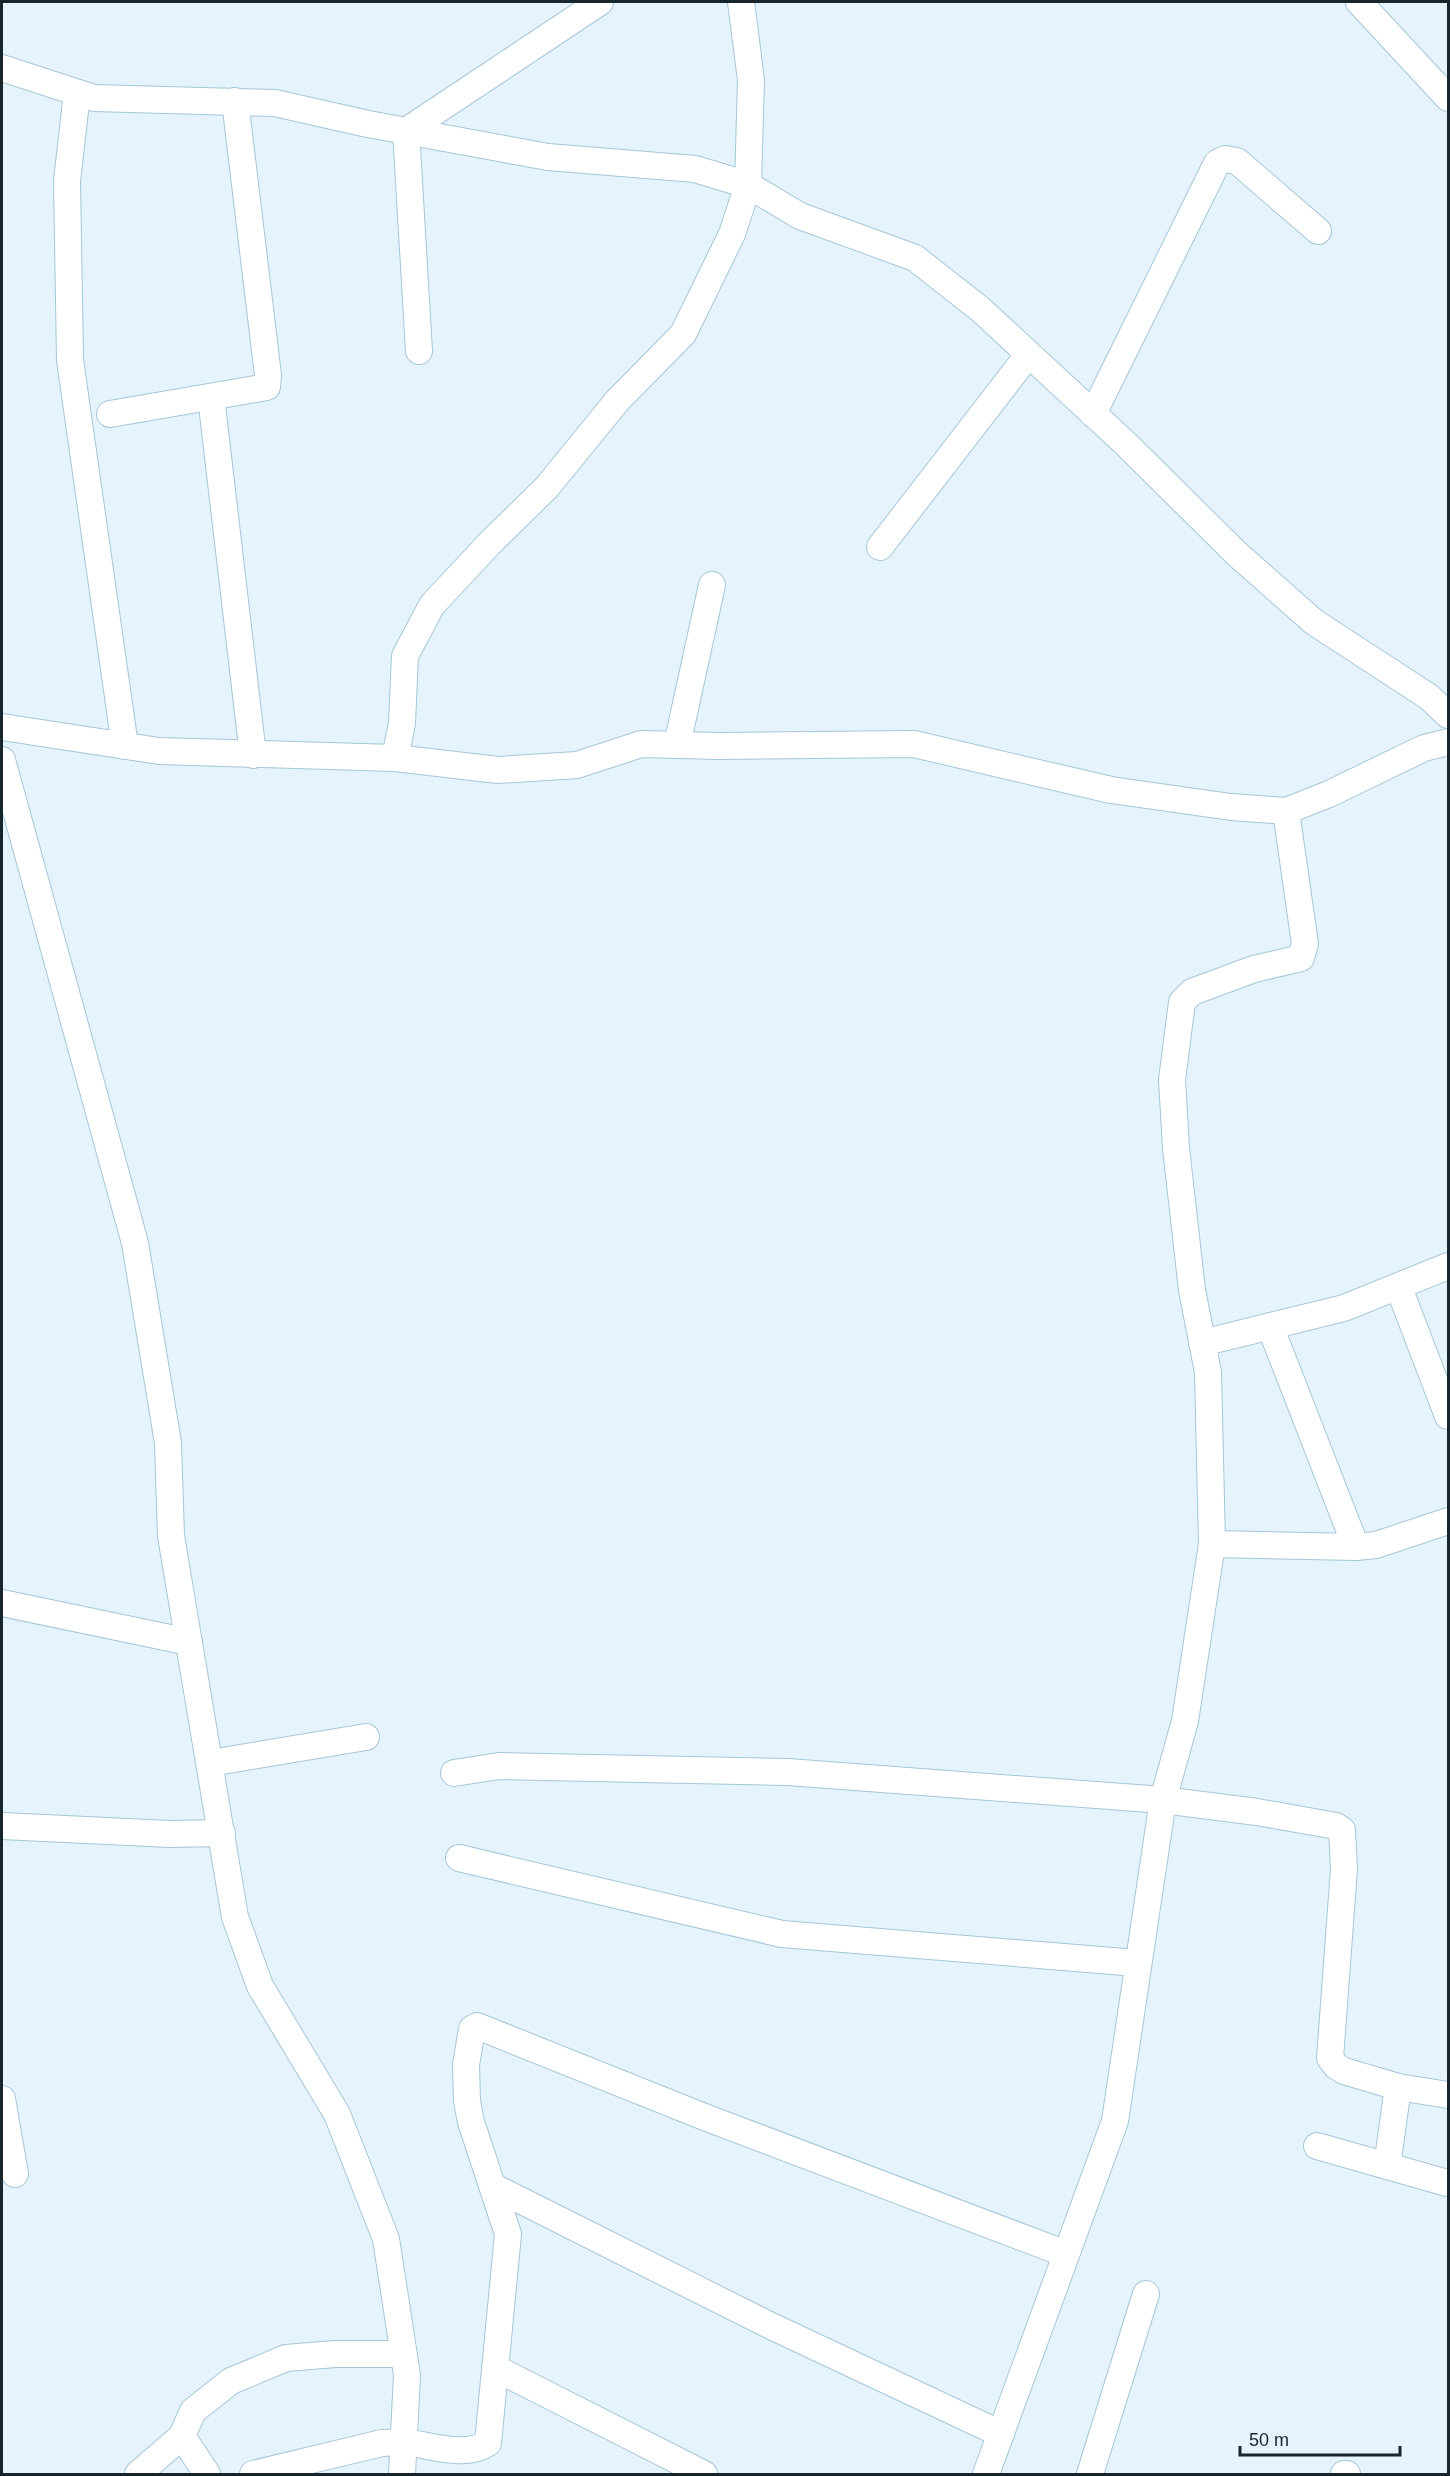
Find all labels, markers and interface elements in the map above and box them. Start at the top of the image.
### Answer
scale bar [1240,2419,1400,2457]
text: 50 m [1249,2430,1289,2450]

